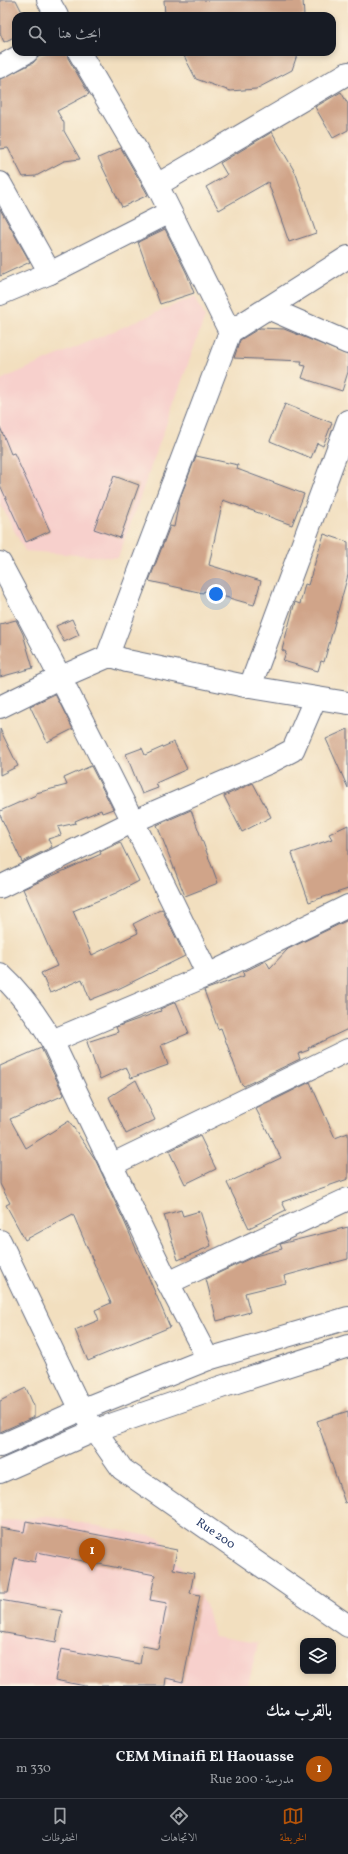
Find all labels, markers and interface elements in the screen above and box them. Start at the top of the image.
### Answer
search box [12,12,336,56]
icon: search [26,23,48,45]
text: ابحث هنا [58,24,101,45]
your location [206,584,226,604]
street label: Rue 200 [193,1515,238,1553]
pin: 1 [79,1538,105,1571]
map controls [300,1638,336,1674]
button: layers [300,1638,336,1674]
text: بالقرب منك [266,1700,332,1723]
text: CEM Minaifi El Haouasse [116,1747,294,1768]
text: 330 m [16,1760,51,1778]
text: 1 [316,1760,322,1778]
text: مدرسة · Rue 200 [210,1771,294,1789]
tab: المحفوظات [41,1805,78,1848]
tab: الاتجاهات [160,1805,197,1848]
tab: الخريطة [280,1805,307,1848]

